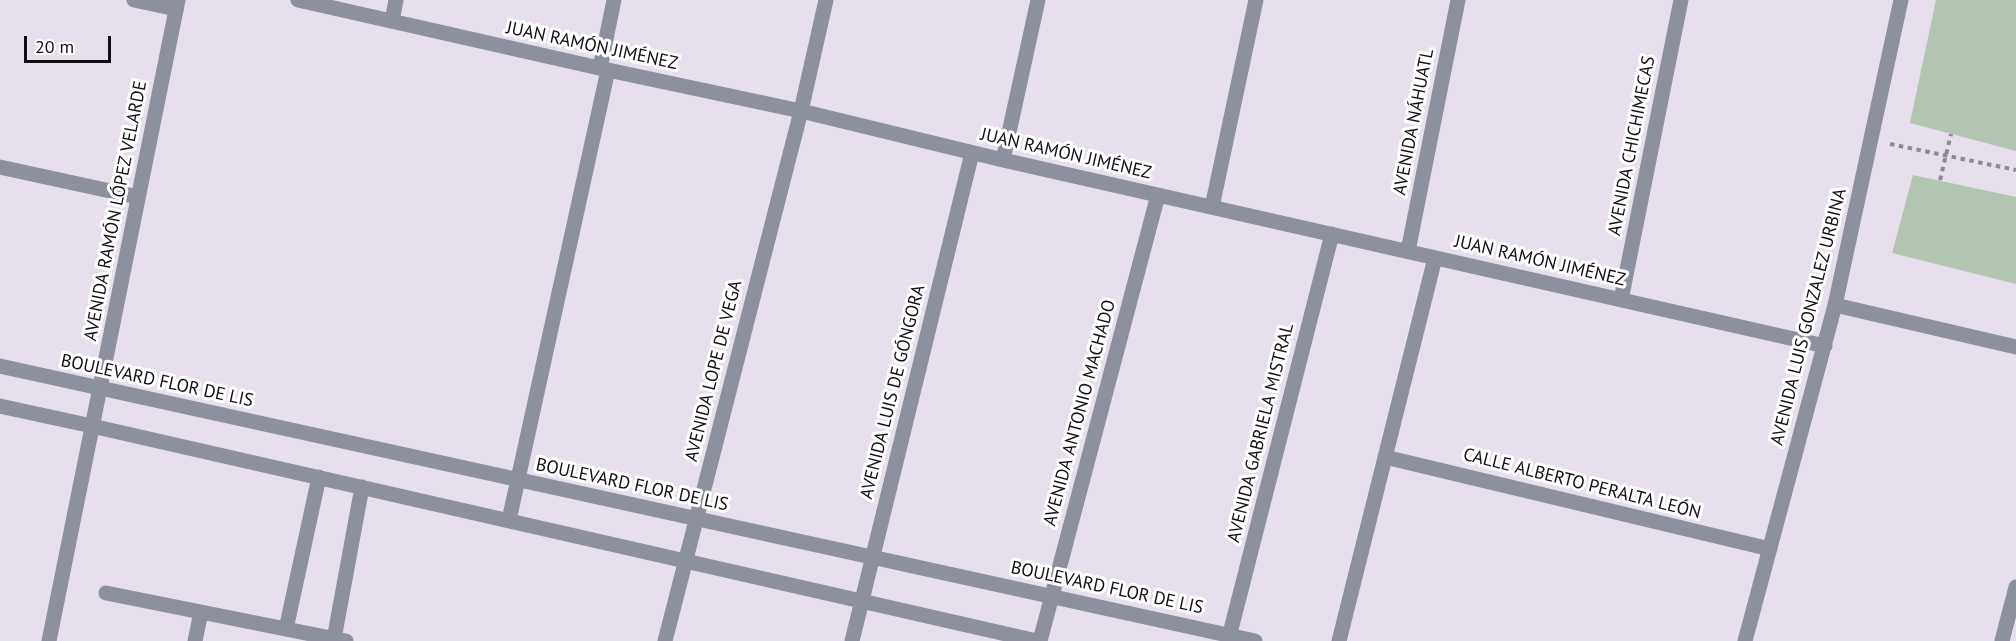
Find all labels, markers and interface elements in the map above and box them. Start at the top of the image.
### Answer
street label: JUAN RAMÓN JIMÉNEZ [504,17,680,75]
scale bar [27,24,114,62]
text: 20 m [35,35,74,58]
street label: AVENIDA NÁHUATL [1389,47,1439,197]
street label: AVENIDA CHICHIMECAS [1604,54,1660,238]
street label: AVENIDA RAMÓN LÓPEZ VELARDE [80,79,152,343]
street label: JUAN RAMÓN JIMÉNEZ [979,124,1153,184]
street label: AVENIDA LUIS GONZALEZ URBINA [1767,186,1851,448]
street label: JUAN RAMÓN JIMÉNEZ [1453,231,1627,291]
street label: AVENIDA LOPE DE VEGA [681,278,747,464]
street label: AVENIDA LUIS DE GÓNGORA [856,283,930,501]
street label: AVENIDA ANTONIO MACHADO [1039,297,1121,529]
street label: AVENIDA GABRIELA MISTRAL [1223,321,1299,545]
street label: BOULEVARD FLOR DE LIS [59,350,255,412]
street label: CALLE ALBERTO PERALTA LEÓN [1461,444,1703,524]
street label: BOULEVARD FLOR DE LIS [534,454,730,516]
street label: BOULEVARD FLOR DE LIS [1009,557,1205,619]

